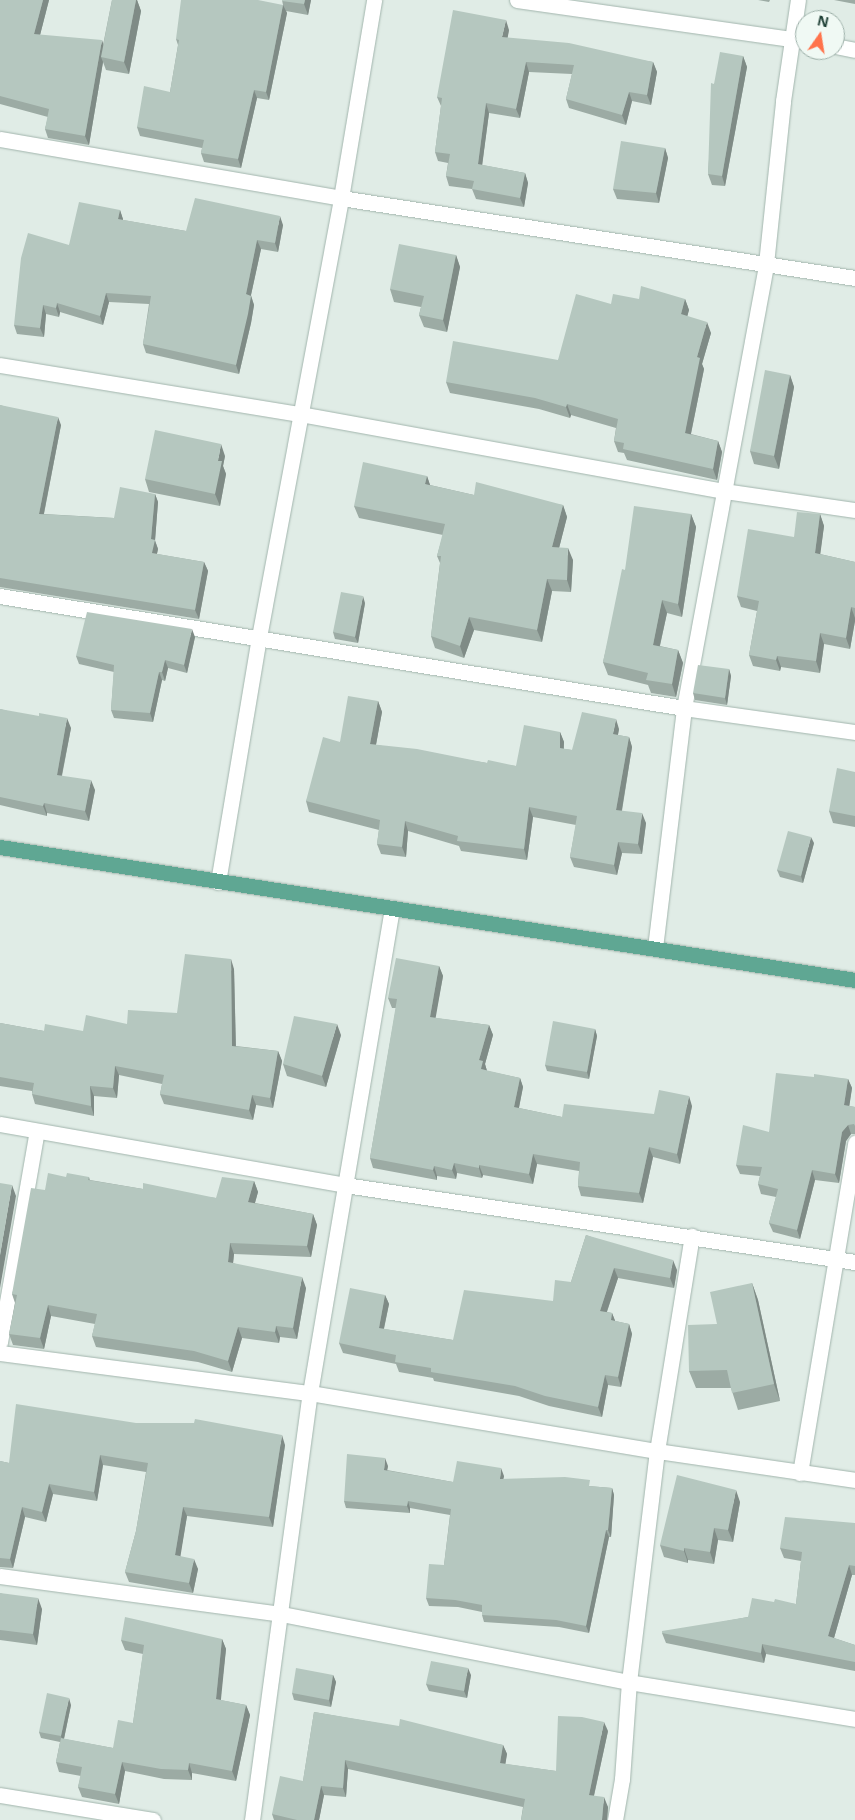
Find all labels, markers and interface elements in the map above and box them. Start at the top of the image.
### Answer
north arrow [795,10,845,60]
text: N [816,10,831,31]

